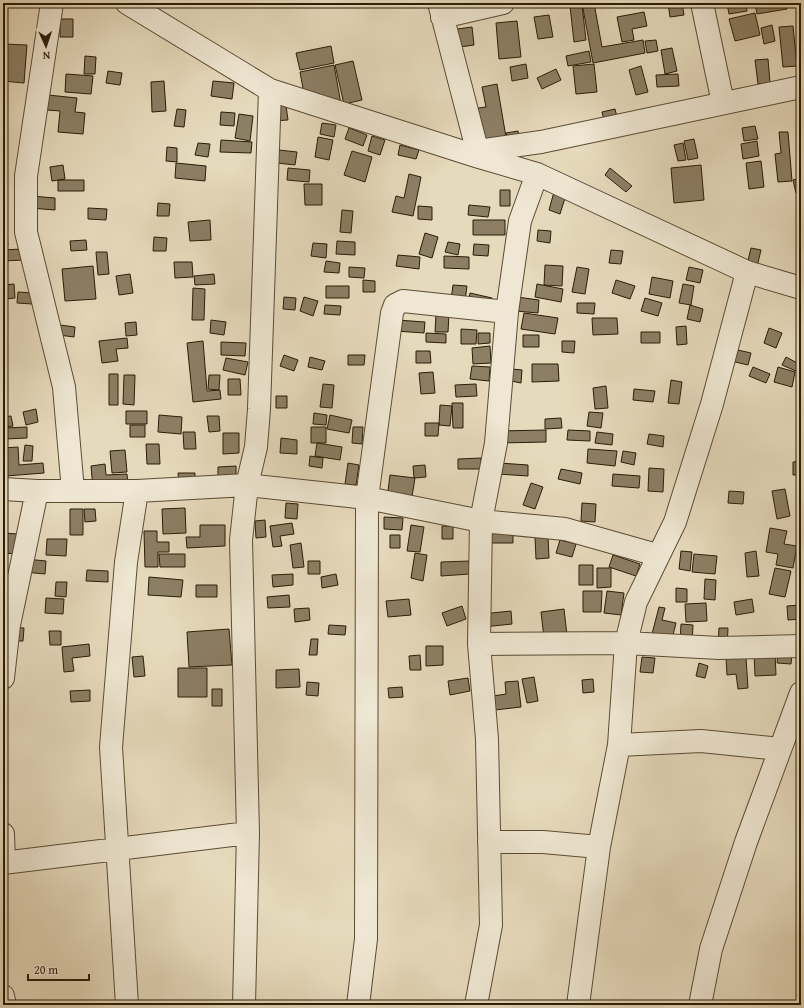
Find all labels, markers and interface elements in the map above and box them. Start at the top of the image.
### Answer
north arrow [26,26,66,66]
text: N [42,48,51,64]
scale bar [28,956,89,982]
text: 20 m [34,961,58,978]

